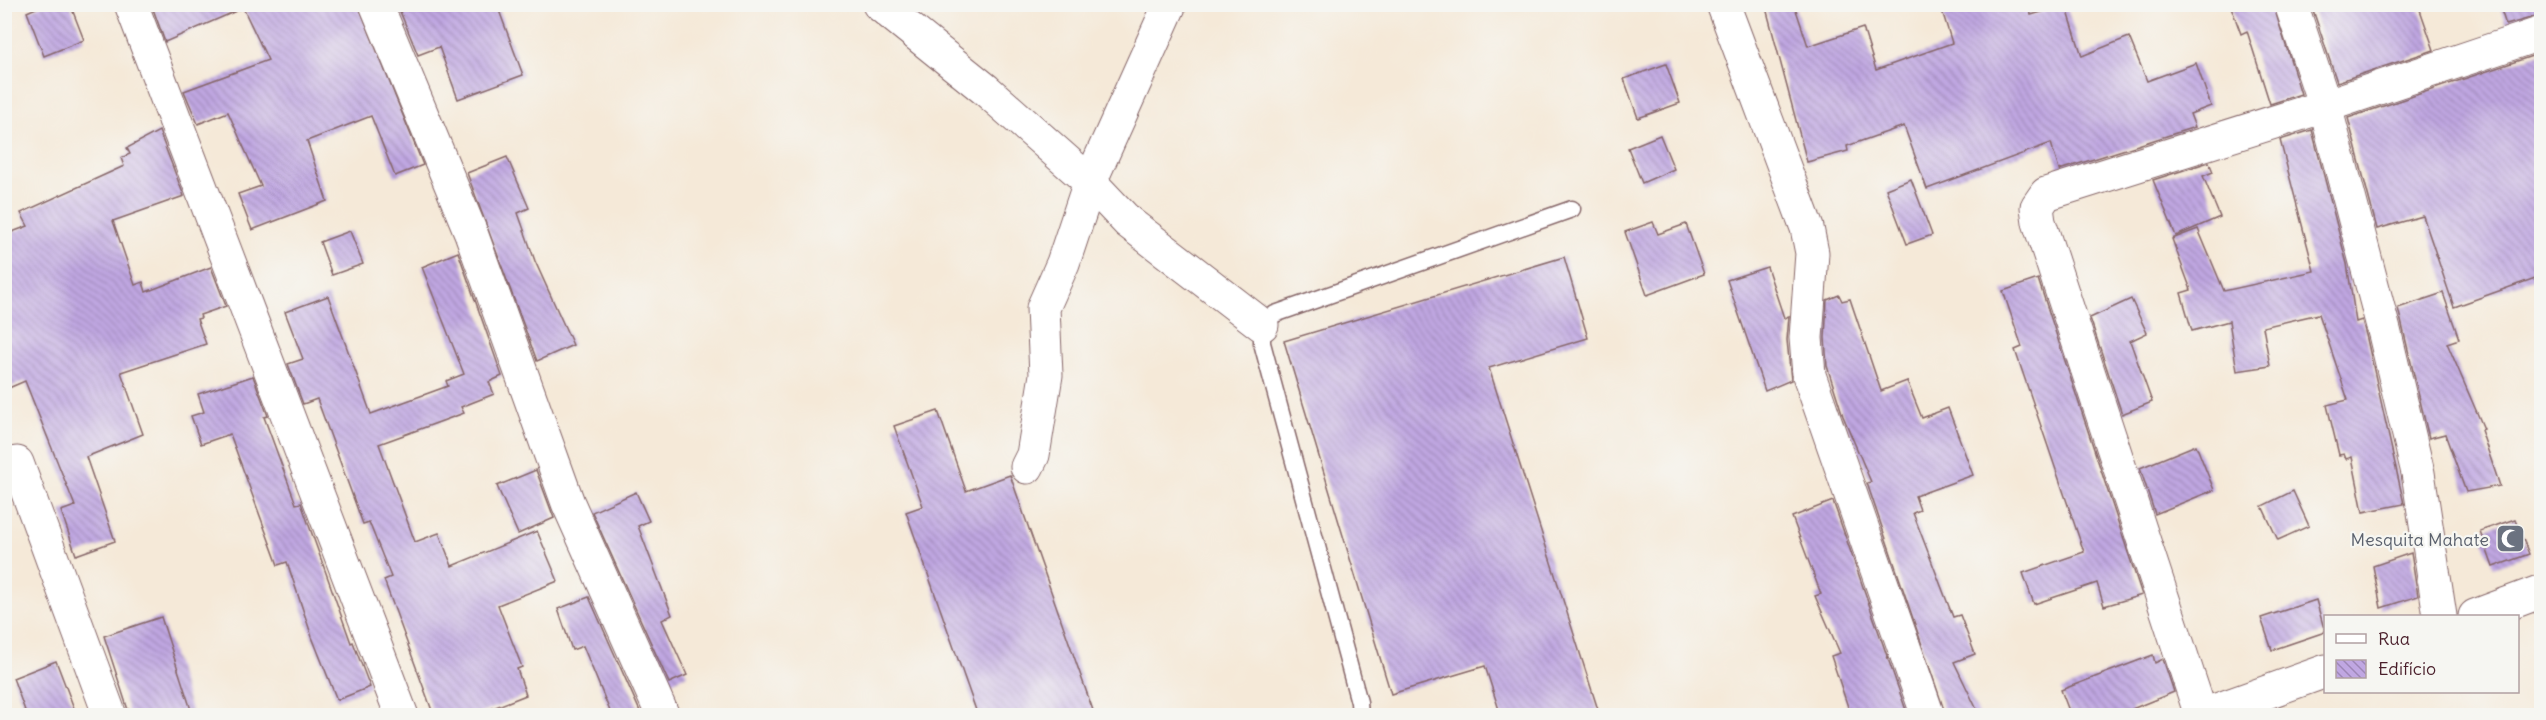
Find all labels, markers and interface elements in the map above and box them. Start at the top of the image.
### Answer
mosque icon: Mesquita Mahate [2494,523,2526,555]
place label: Mesquita Mahate [2351,528,2489,551]
legend [2324,615,2519,693]
text: Rua [2378,627,2410,650]
text: Edifício [2378,657,2436,680]

